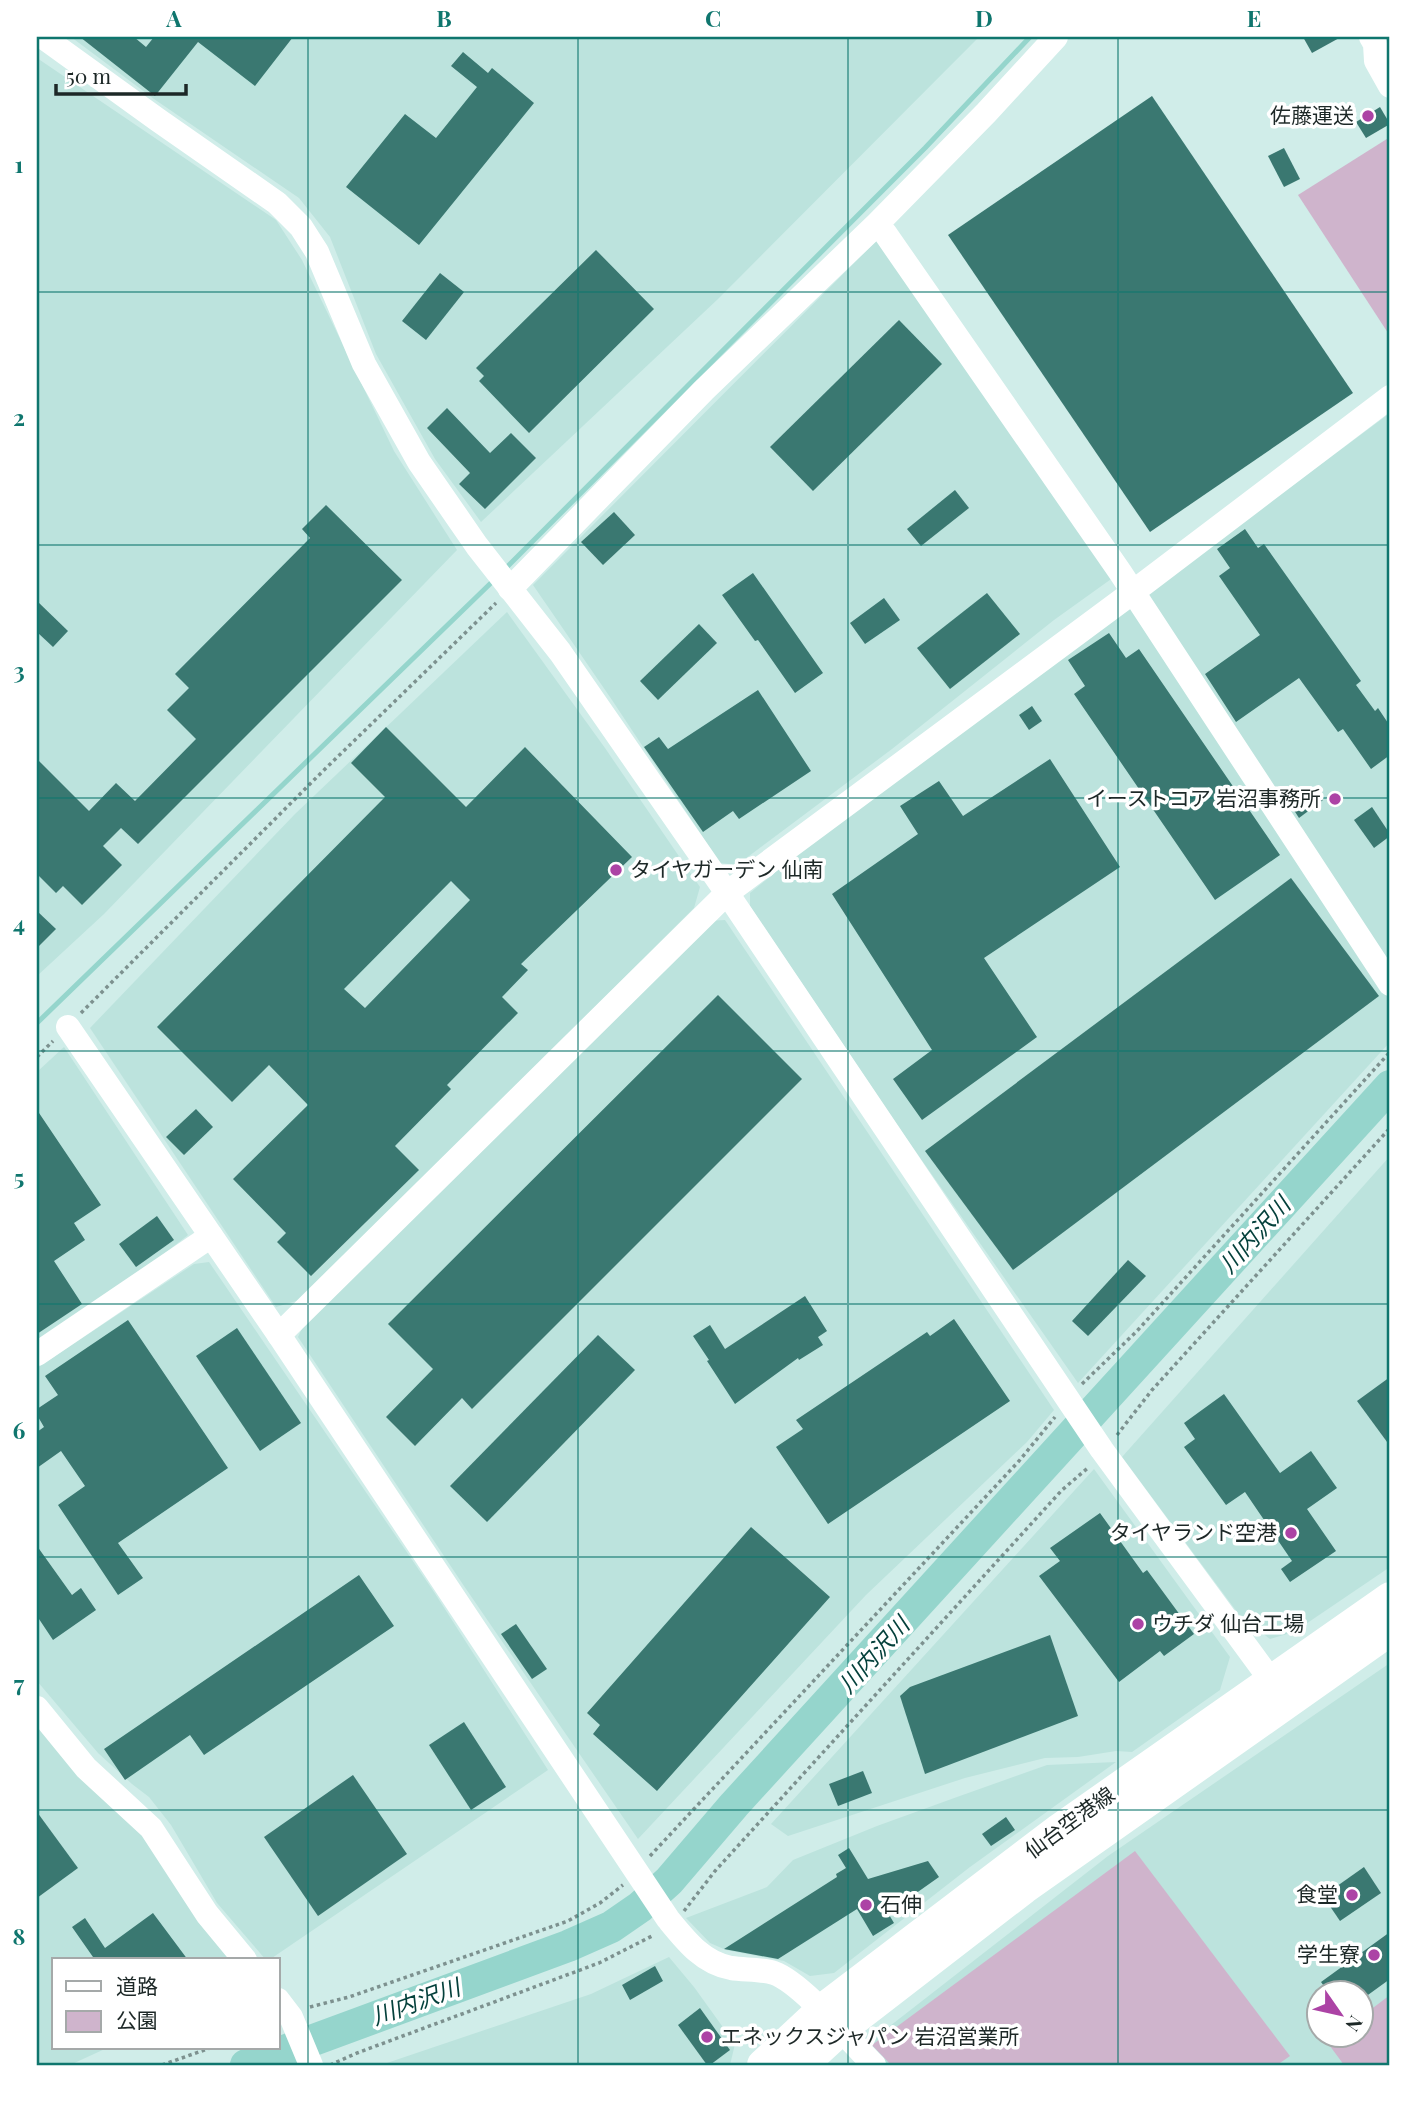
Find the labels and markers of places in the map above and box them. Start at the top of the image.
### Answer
place label: 佐藤運送 [1270,100,1354,128]
marker: 佐藤運送 [1360,108,1376,124]
place label: イーストコア 岩沼事務所 [1086,783,1321,811]
marker: イーストコア 岩沼事務所 [1327,791,1343,807]
place label: タイヤガーデン 仙南 [630,854,824,882]
marker: タイヤガーデン 仙南 [608,862,624,878]
place label: タイヤランド空港 [1110,1517,1277,1545]
marker: タイヤランド空港 [1283,1525,1299,1541]
place label: ウチダ 仙台工場 [1152,1608,1304,1636]
marker: ウチダ 仙台工場 [1130,1616,1146,1632]
place label: 食堂 [1296,1879,1338,1907]
marker: 食堂 [1344,1887,1360,1903]
place label: 石伸 [880,1889,922,1917]
marker: 石伸 [858,1897,874,1913]
place label: 学生寮 [1297,1939,1360,1967]
marker: 学生寮 [1366,1947,1382,1963]
place label: エネックスジャパン 岩沼営業所 [721,2021,1020,2049]
marker: エネックスジャパン 岩沼営業所 [699,2029,715,2045]

